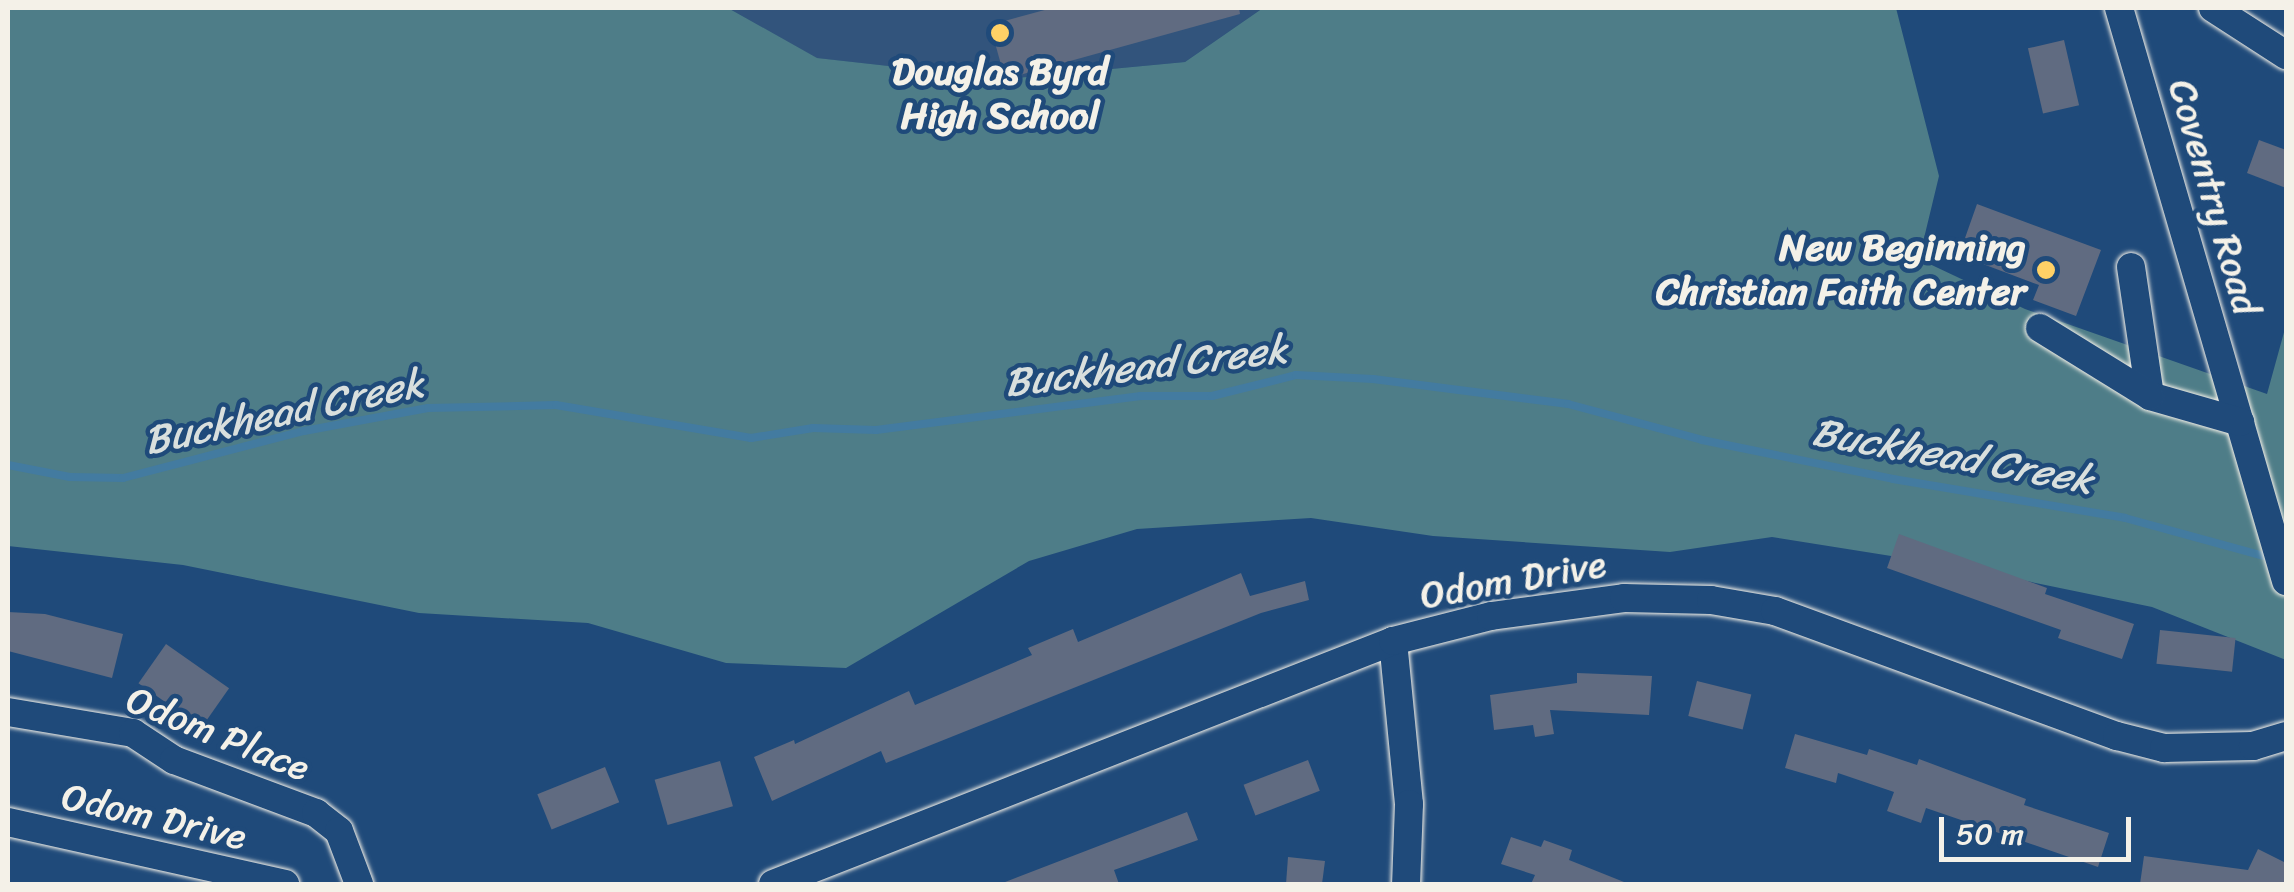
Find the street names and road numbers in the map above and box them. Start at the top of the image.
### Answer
street label: Coventry Road [2159,74,2269,320]
street label: Odom Drive [1416,541,1610,619]
street label: Odom Place [119,676,317,792]
street label: Odom Drive [57,774,251,860]

